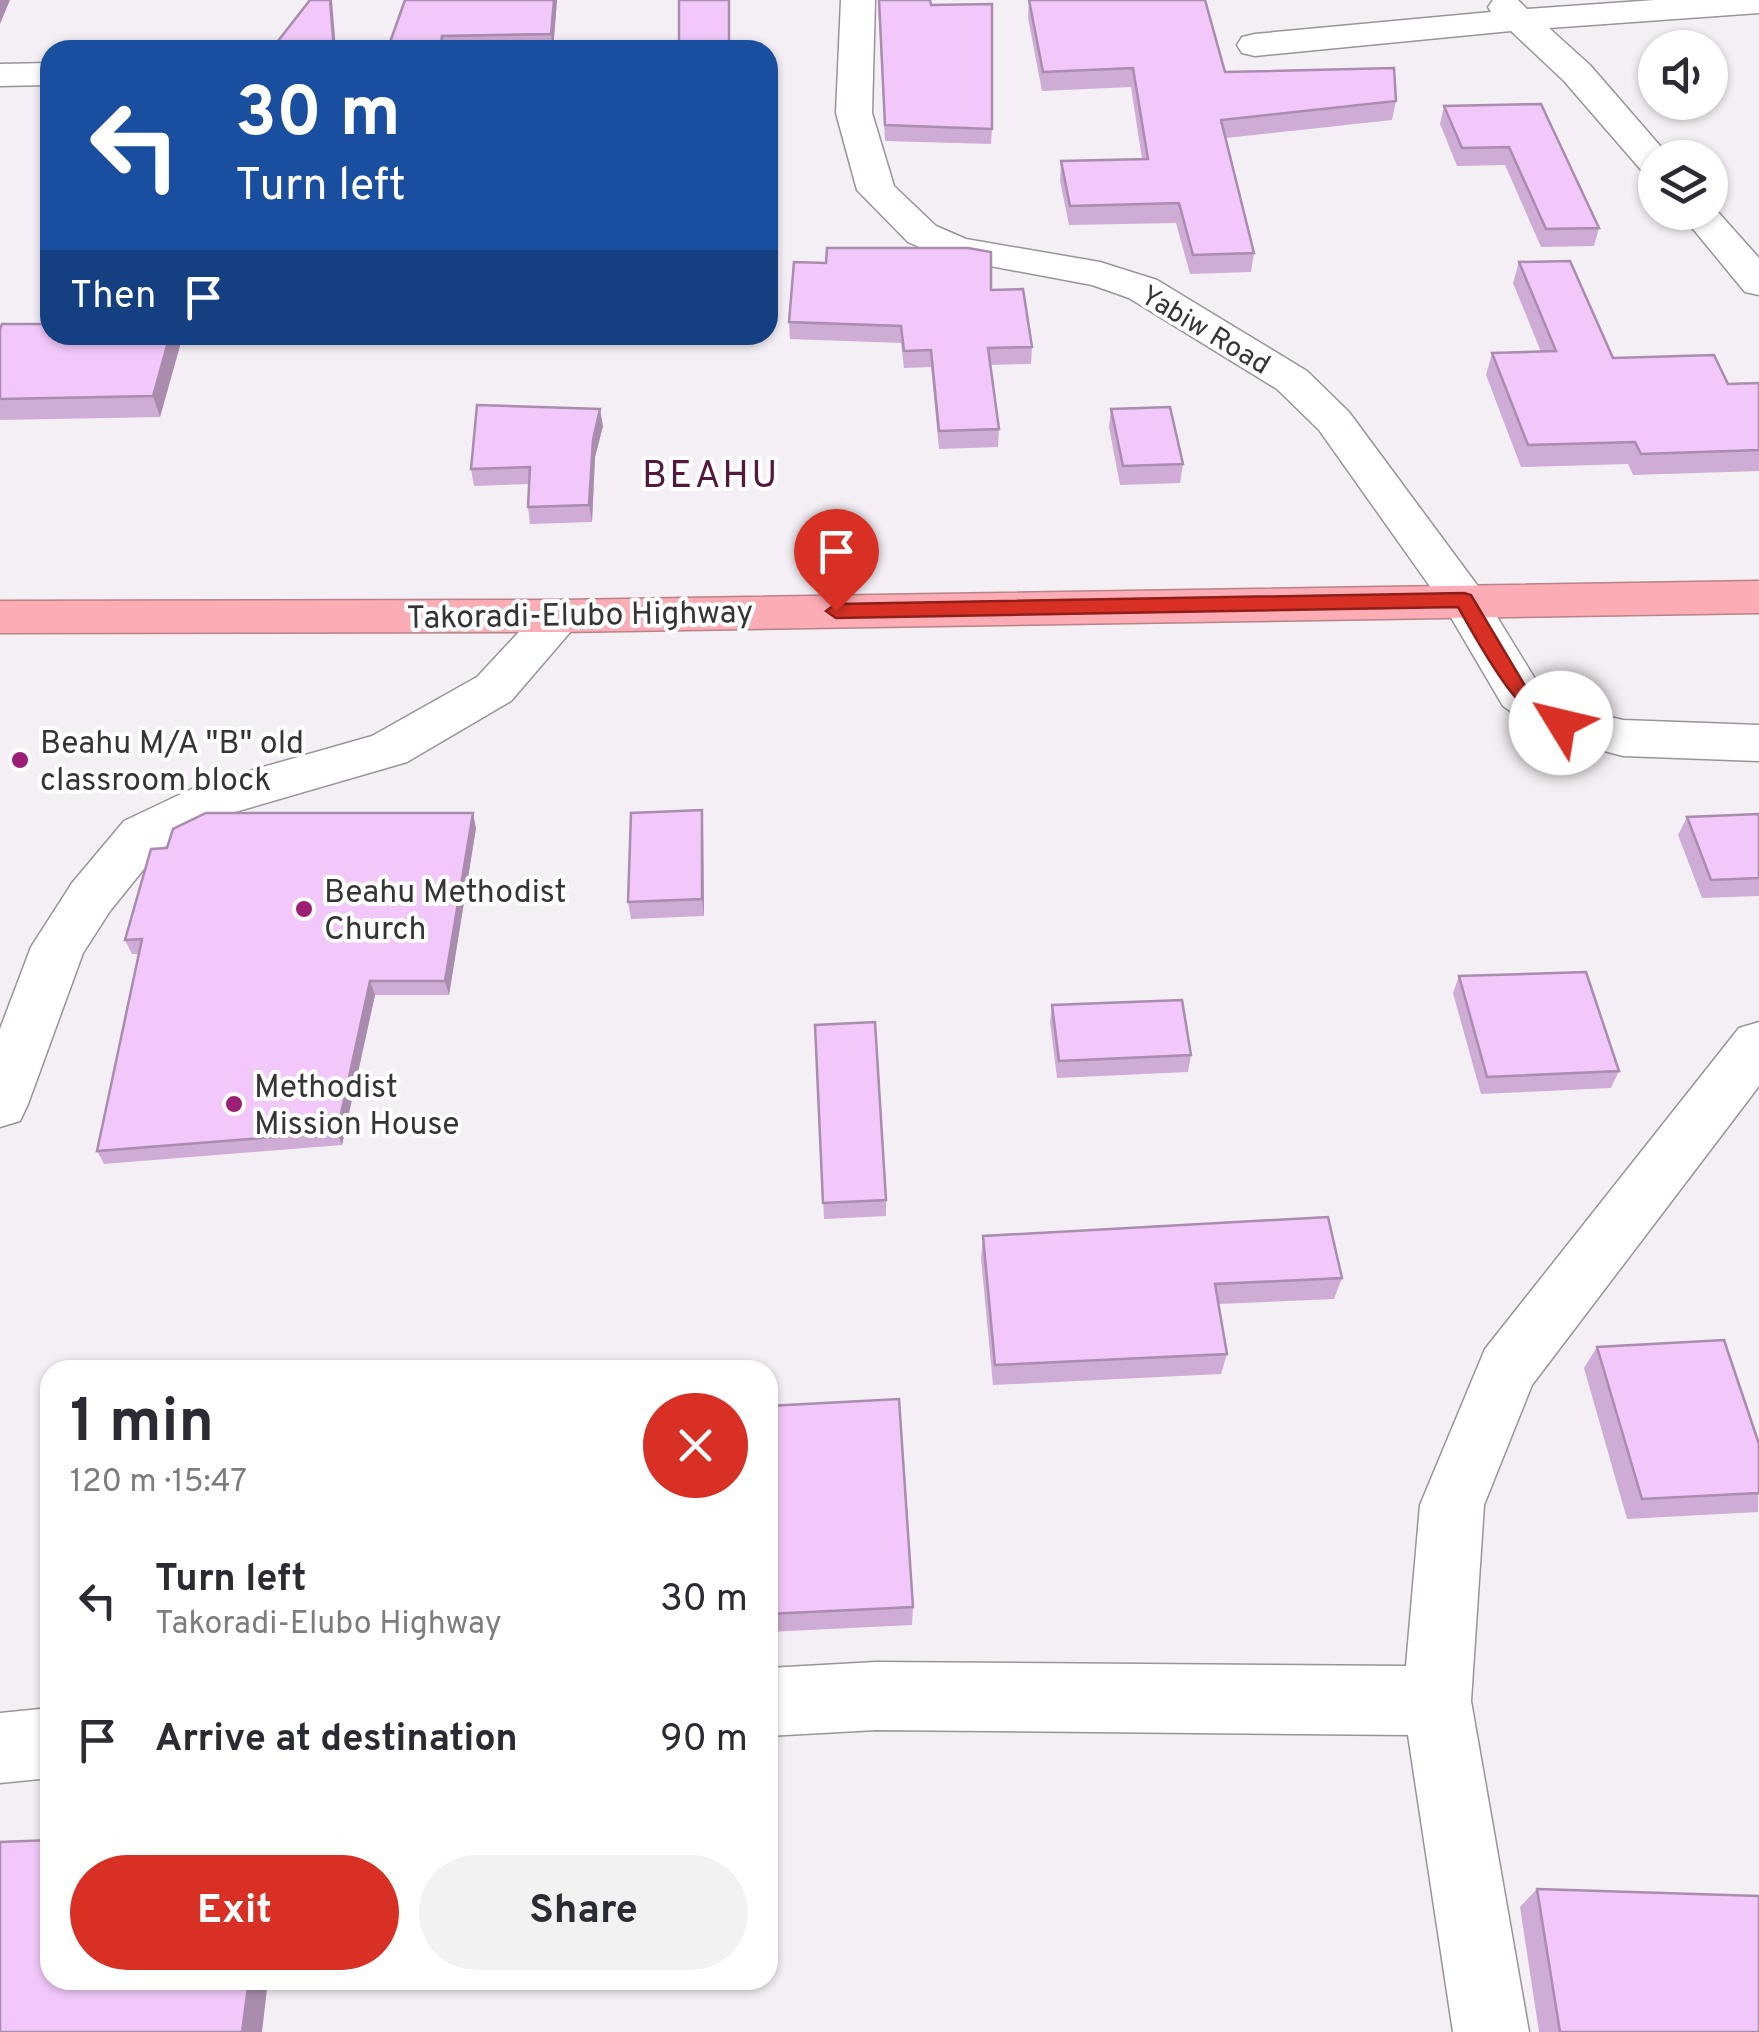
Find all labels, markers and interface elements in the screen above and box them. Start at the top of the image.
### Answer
map controls [1638,30,1728,230]
button: sound [1638,30,1728,120]
text: 30 m [235,72,401,161]
icon: left [70,80,200,210]
button: layers [1638,140,1728,230]
text: Turn left [235,159,406,216]
icon: arrive [176,270,231,325]
text: Then [70,273,156,322]
street label: Yabiw Road [1133,279,1276,384]
district label: BEAHU [642,453,780,502]
pin [794,509,879,612]
icon: arrive [809,524,864,579]
street label: Takoradi-Elubo Highway [406,594,754,640]
position arrow [1509,671,1613,775]
place label: Beahu M/A "B" old classroom block [40,725,304,802]
marker: Beahu M/A "B" old classroom block [9,749,31,771]
place label: Beahu Methodist Church [324,874,567,951]
marker: Beahu Methodist Church [293,898,315,920]
place label: Methodist Mission House [254,1069,459,1146]
marker: Methodist Mission House [223,1093,245,1115]
text: 1 min [70,1387,214,1463]
button: close [643,1393,748,1498]
text: 120 m · 15:47 [70,1463,247,1503]
text: Turn left [155,1556,307,1605]
icon: left [70,1573,125,1628]
text: 30 m [660,1576,748,1625]
text: Takoradi-Elubo Highway [155,1605,502,1645]
icon: arrive [70,1713,125,1768]
text: Arrive at destination [155,1716,518,1765]
text: 90 m [660,1716,748,1765]
button: Exit [70,1855,399,1970]
button: Share [419,1855,748,1970]

